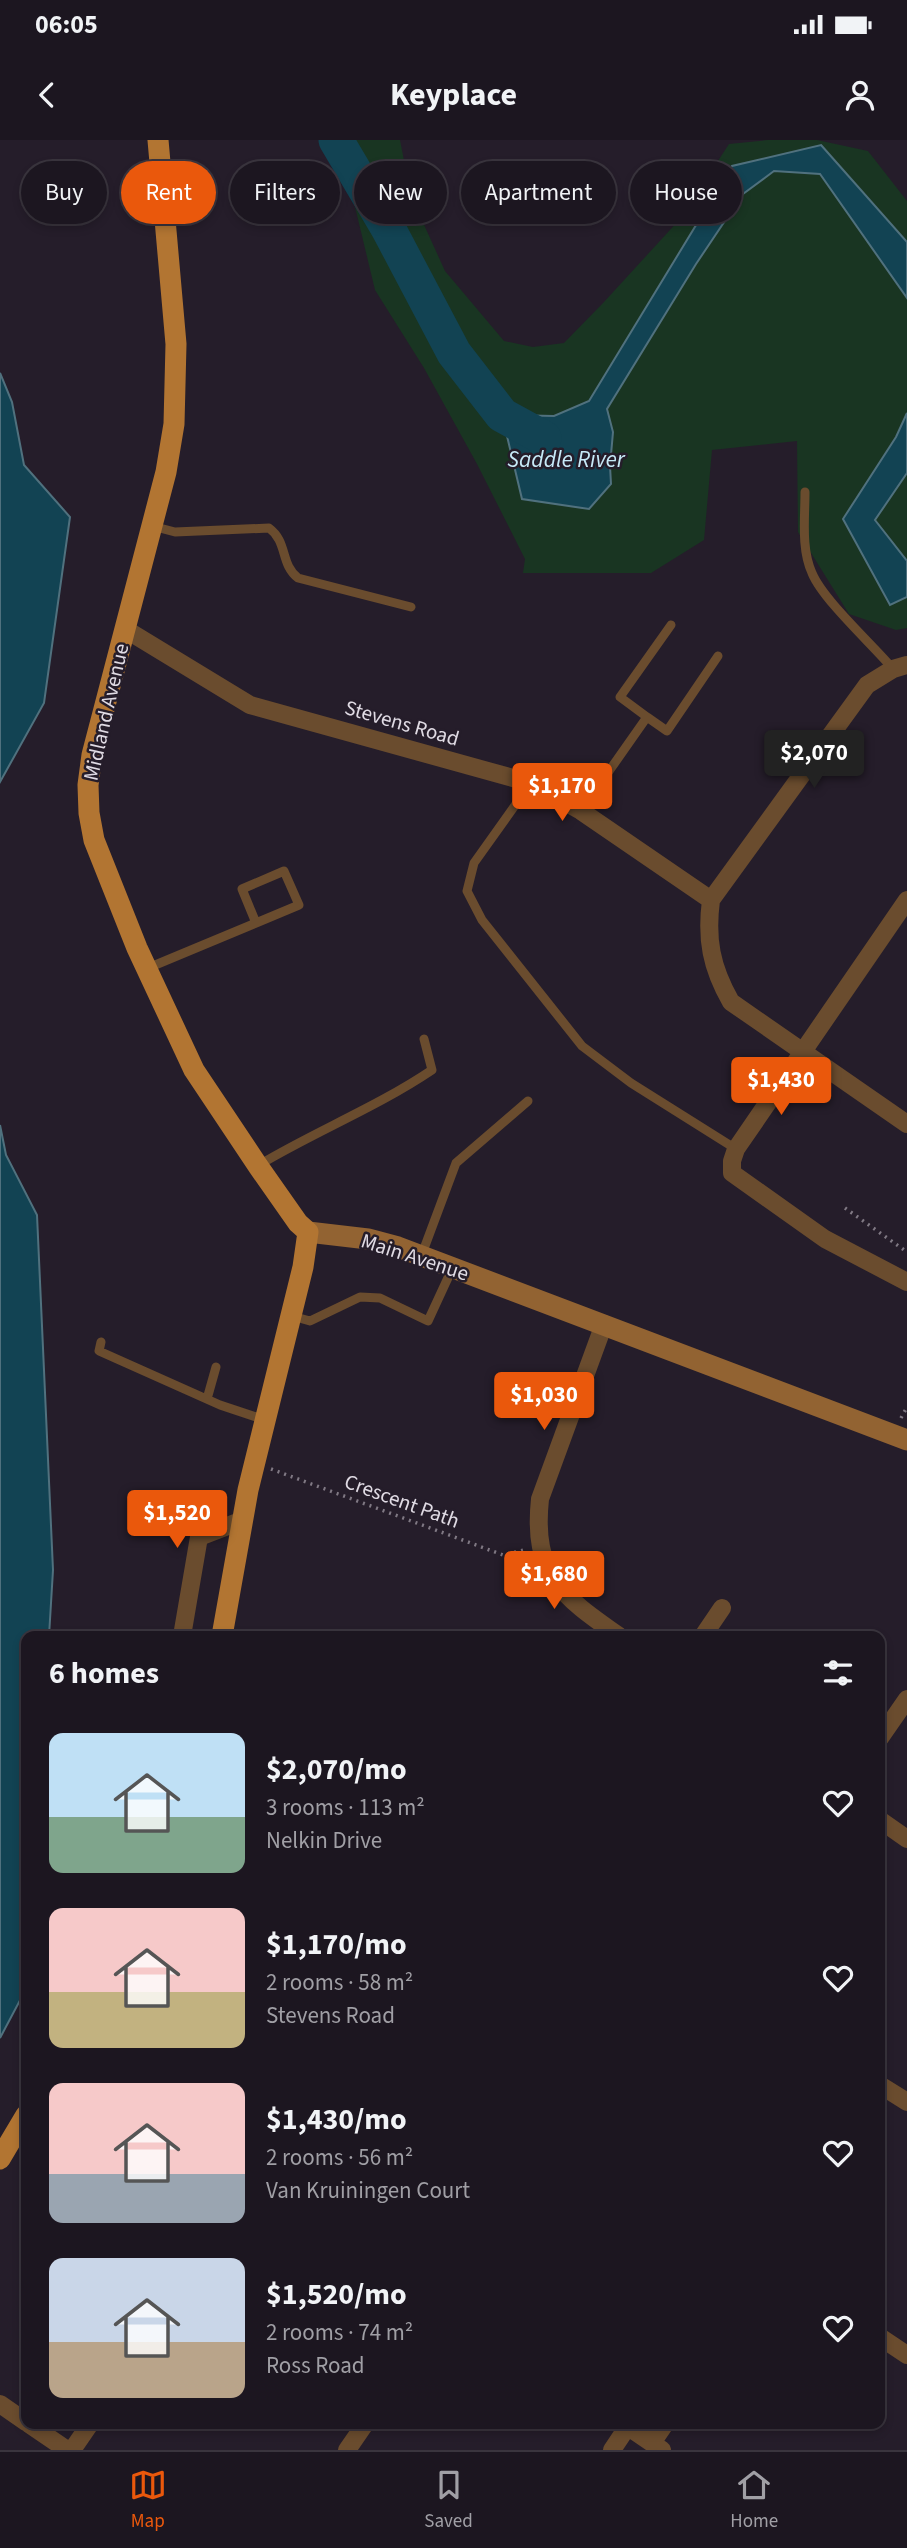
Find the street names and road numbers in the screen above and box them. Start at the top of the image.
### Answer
street label: Midland Avenue [76,640,136,784]
street label: Stevens Road [341,692,463,754]
street label: Main Avenue [357,1226,473,1288]
street label: Crescent Path [340,1466,464,1536]

